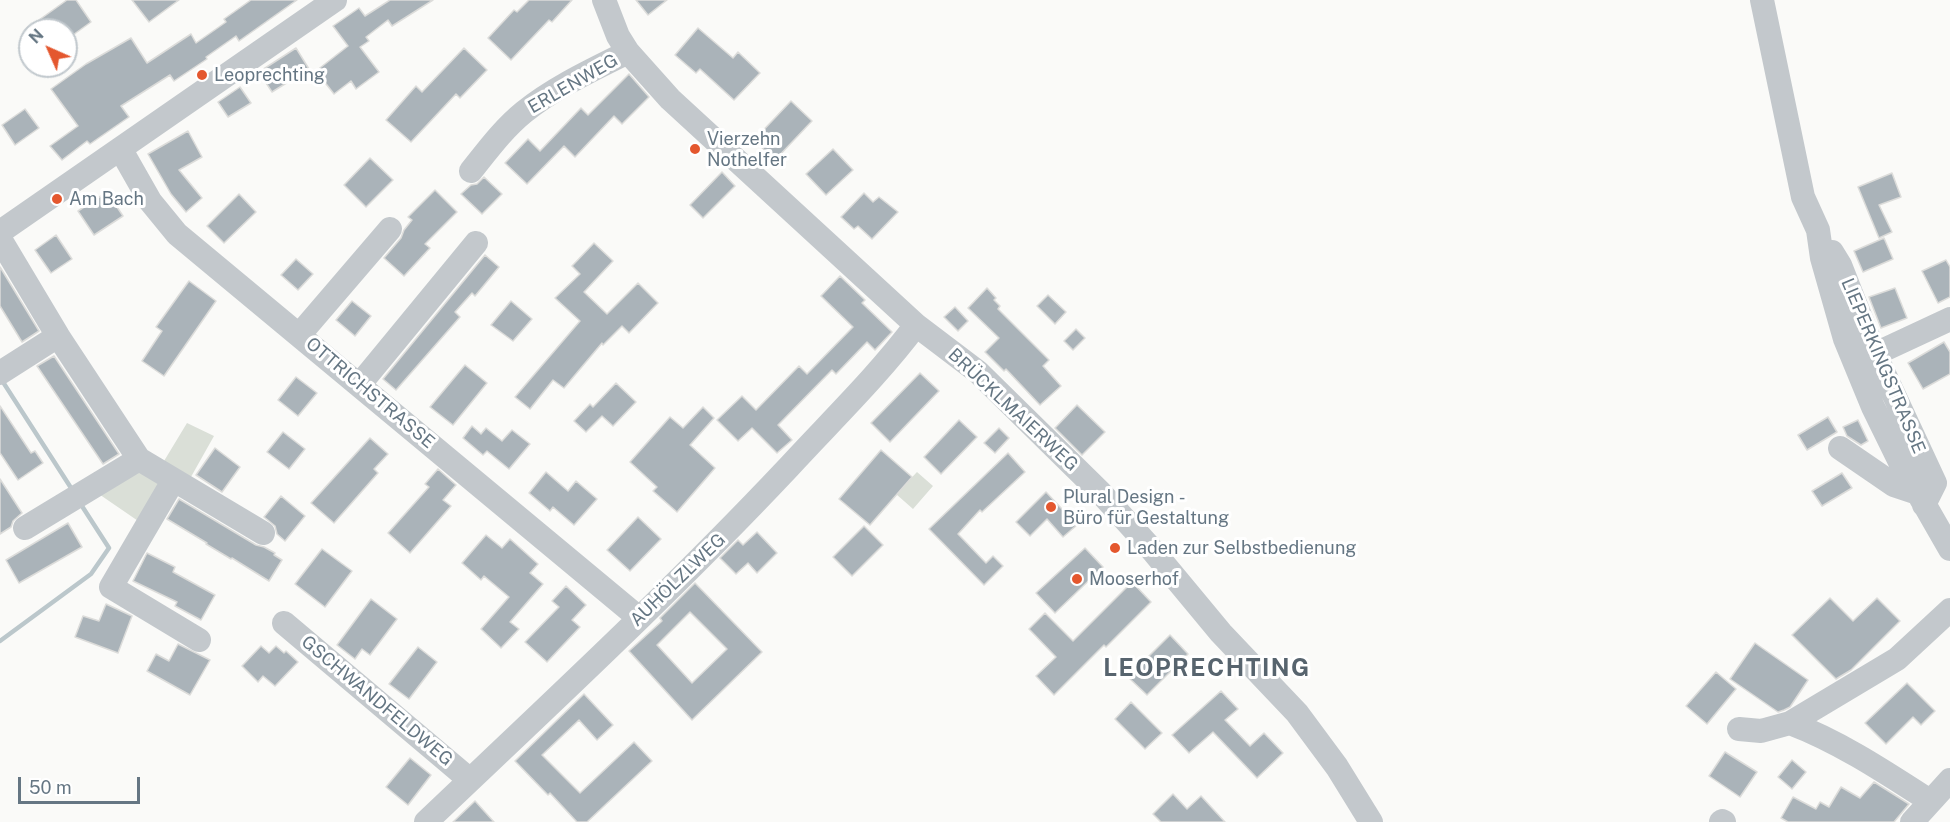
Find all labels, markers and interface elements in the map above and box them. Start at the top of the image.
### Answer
north arrow [18,18,78,78]
text: N [25,25,47,47]
street label: ERLENWEG [524,50,622,118]
place label: Leoprechting [214,64,325,86]
marker: Leoprechting [195,68,209,82]
place label: Vierzehn Nothelfer [707,128,787,170]
marker: Vierzehn Nothelfer [688,142,702,156]
place label: Am Bach [69,188,144,210]
marker: Am Bach [50,192,64,206]
street label: LIEPERKINGSTRASSE [1836,275,1930,457]
street label: OTTRICHSTRASSE [301,333,439,453]
street label: BRÜCKLMAIERWEG [943,344,1083,476]
place label: Plural Design - Büro für Gestaltung [1063,486,1229,528]
marker: Plural Design - Büro für Gestaltung [1044,500,1058,514]
street label: AUHÖLZLWEG [626,529,730,631]
place label: Laden zur Selbstbedienung [1127,537,1357,559]
marker: Laden zur Selbstbedienung [1108,541,1122,555]
place label: Mooserhof [1089,568,1179,590]
marker: Mooserhof [1070,572,1084,586]
street label: GSCHWANDFELDWEG [297,631,457,771]
district label: LEOPRECHTING [1103,655,1311,683]
scale bar [21,765,142,803]
text: 50 m [29,777,72,798]

